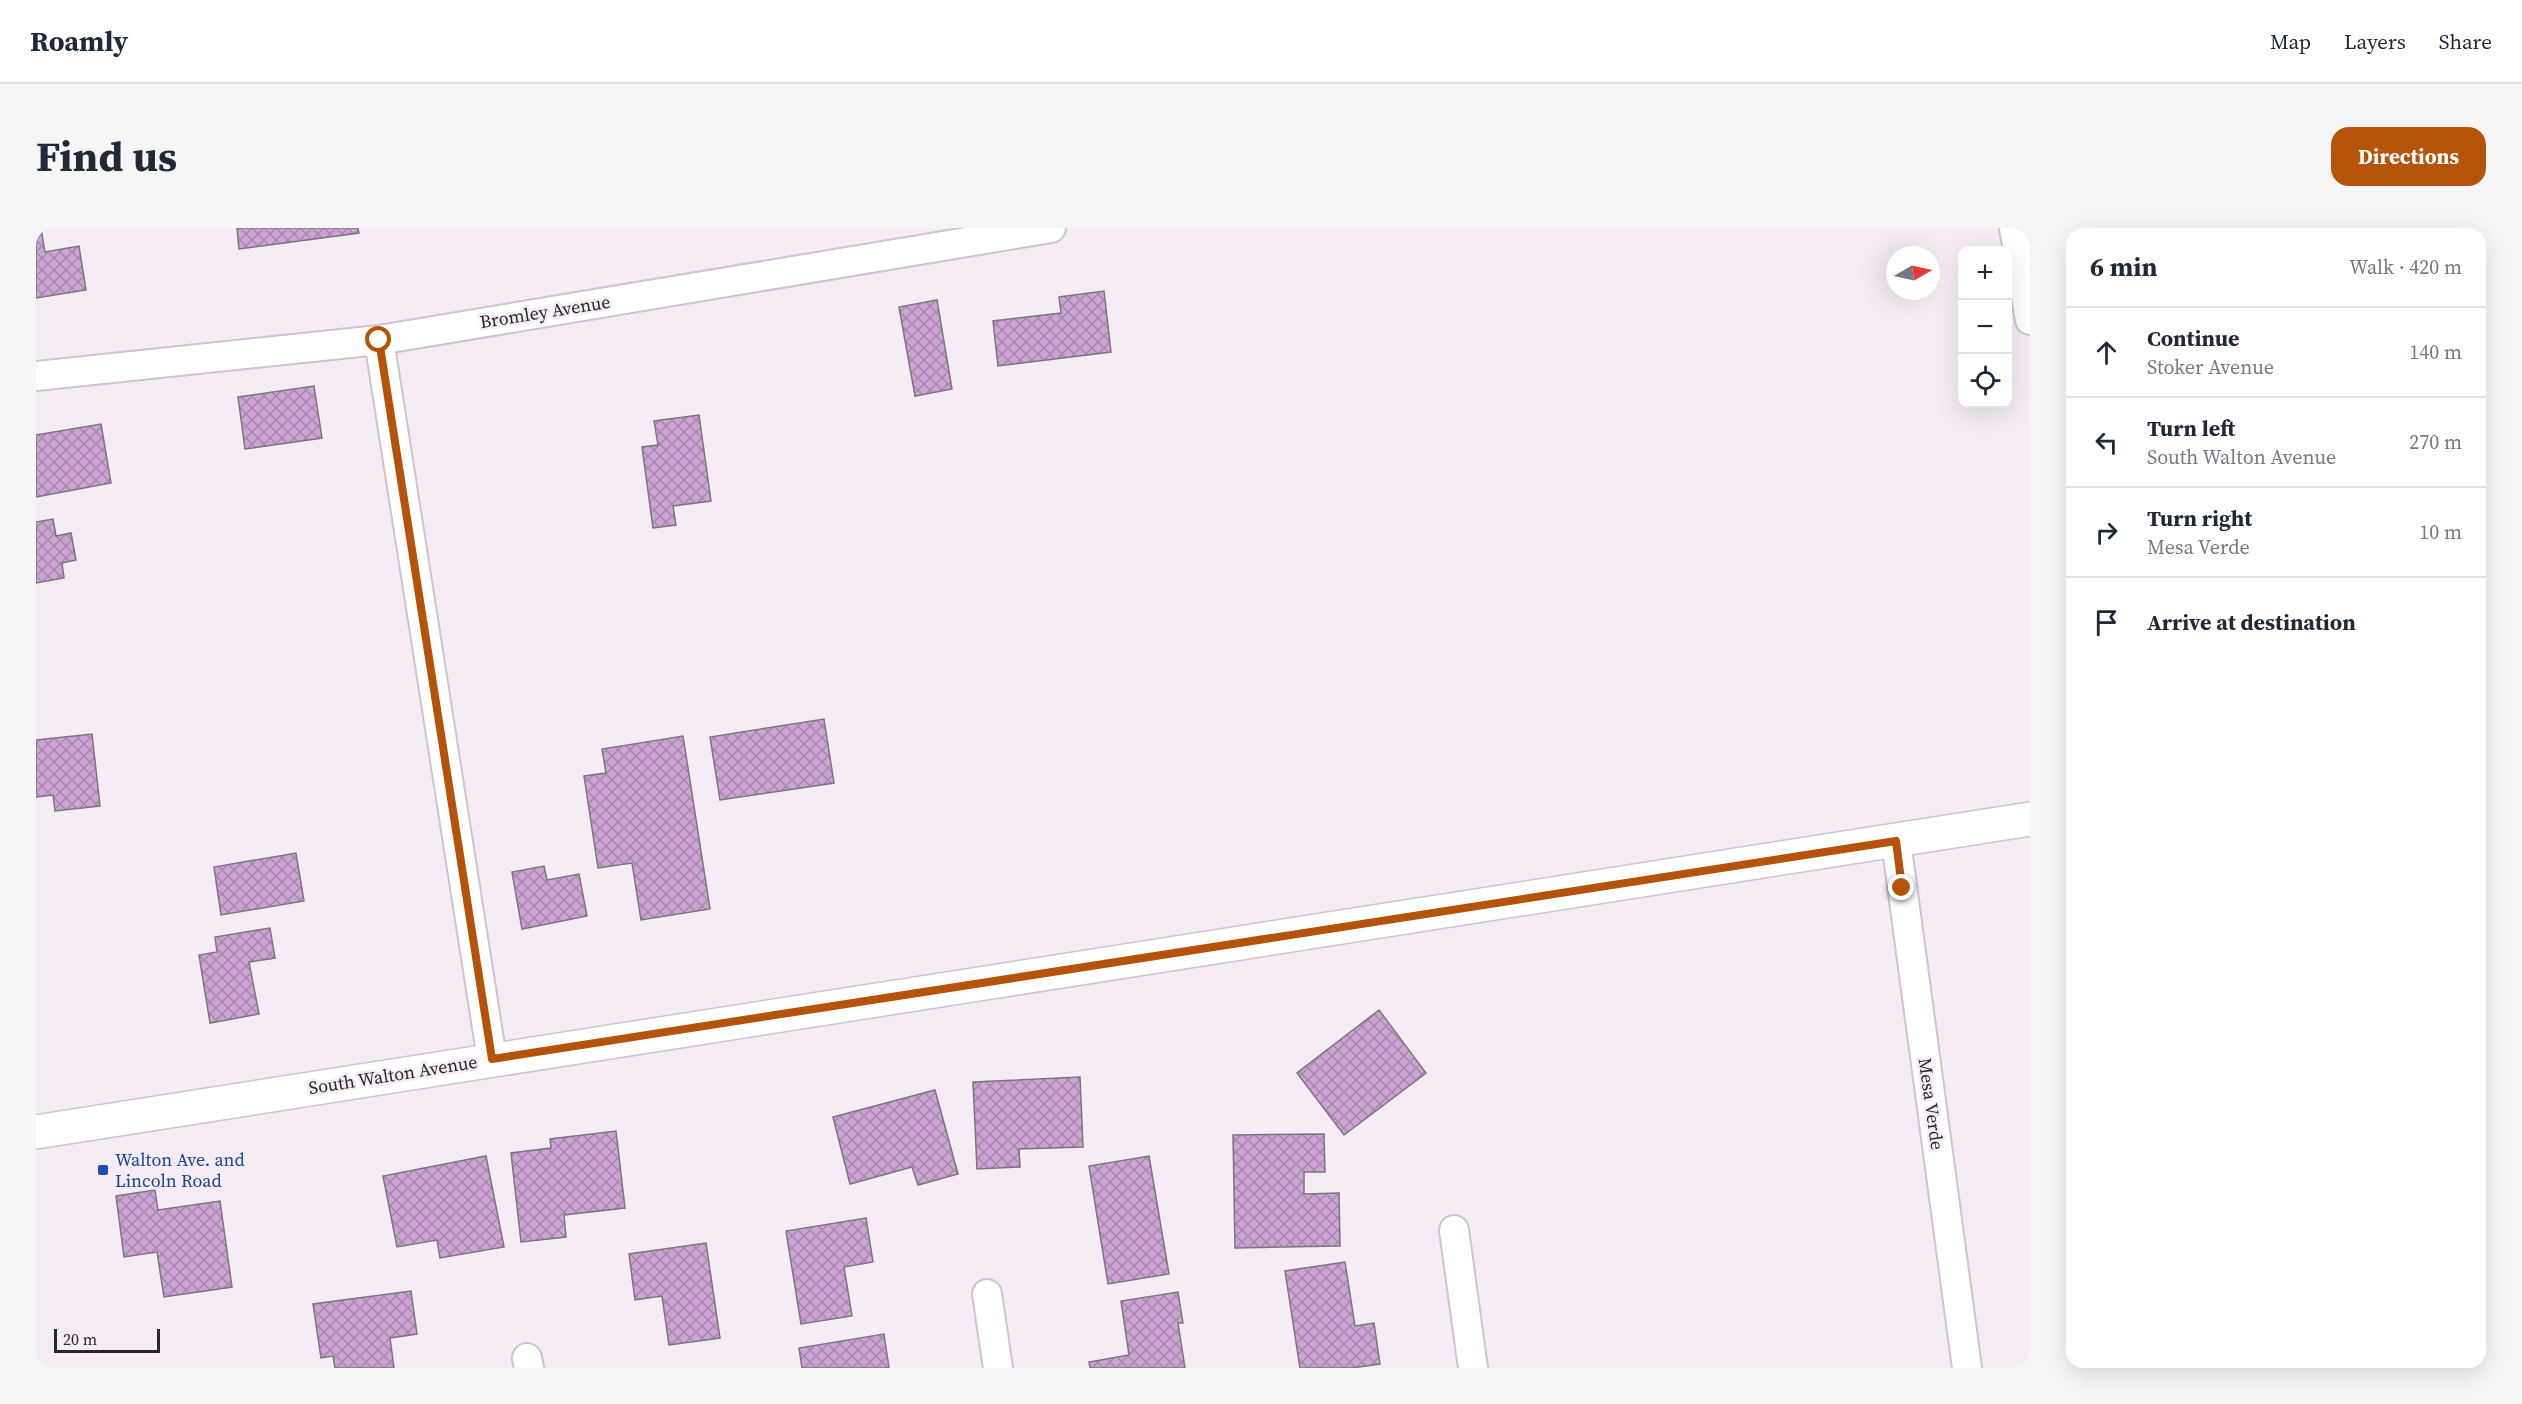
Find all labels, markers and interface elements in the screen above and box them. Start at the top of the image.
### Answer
text: Roamly [30,22,128,60]
text: Map [2270,27,2311,56]
text: Layers [2344,27,2406,56]
text: Share [2439,27,2492,56]
text: Find us [36,127,177,185]
button: Directions [2331,127,2486,186]
north arrow [1886,246,1940,300]
map controls [1958,246,2012,408]
button: + [1958,246,2012,300]
text: 6 min [2090,249,2157,285]
text: Walk · 420 m [2349,253,2462,281]
street label: Bromley Avenue [478,289,612,334]
button: − [1958,300,2012,354]
text: Continue [2147,323,2240,353]
route start [365,326,391,352]
icon: ahead [2090,336,2123,369]
text: 140 m [2409,338,2462,366]
text: Stoker Avenue [2147,353,2274,381]
button: locate [1958,354,2012,408]
text: Turn left [2147,413,2235,443]
icon: left [2090,426,2123,459]
text: 270 m [2409,428,2462,456]
text: South Walton Avenue [2147,443,2336,471]
text: Turn right [2147,503,2252,533]
icon: right [2090,516,2123,549]
text: 10 m [2419,518,2462,546]
text: Mesa Verde [2147,533,2250,561]
icon: arrive [2090,606,2123,639]
text: Arrive at destination [2147,607,2356,637]
route end [1888,874,1914,900]
street label: South Walton Avenue [307,1049,479,1100]
street label: Mesa Verde [1913,1056,1950,1151]
place label: Walton Ave. and Lincoln Road [115,1147,245,1193]
marker: Walton Ave. and Lincoln Road [96,1163,110,1177]
scale bar [54,1326,160,1354]
text: 20 m [63,1328,97,1350]

